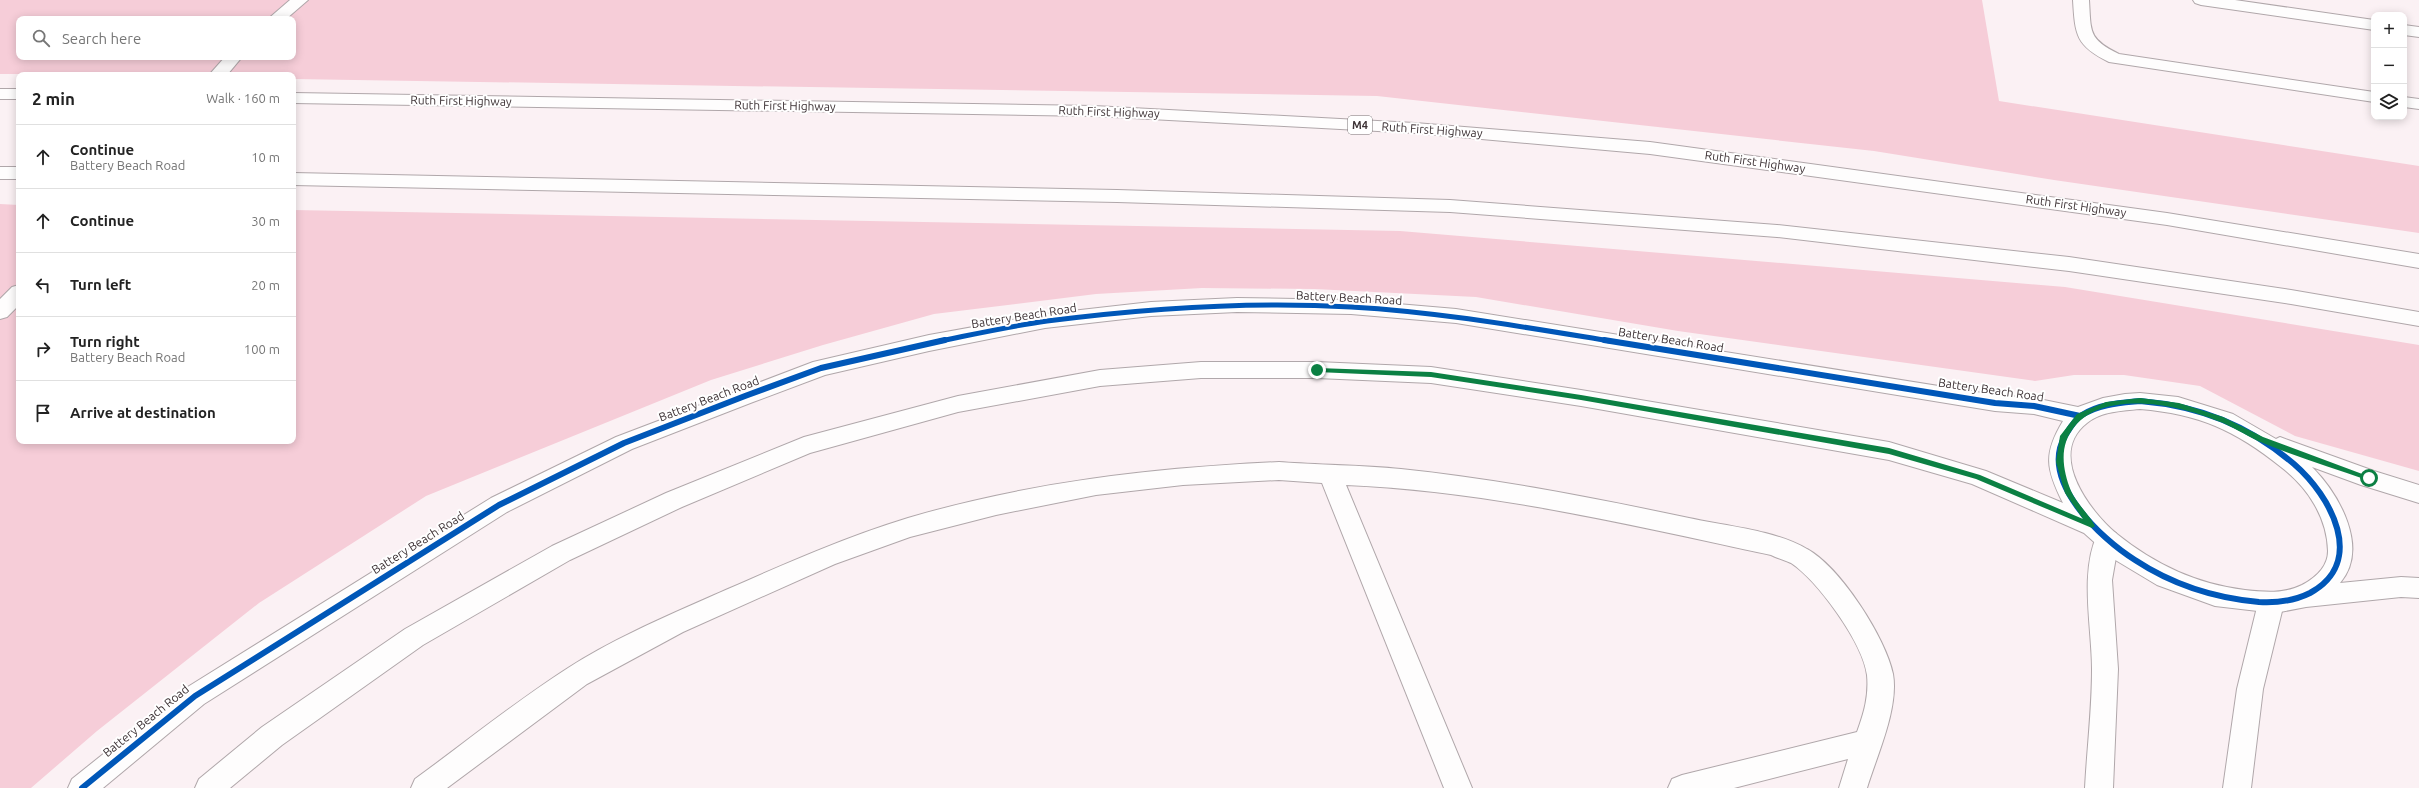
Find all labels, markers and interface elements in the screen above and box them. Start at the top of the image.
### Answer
map controls [2371,12,2407,120]
button: + [2371,12,2407,48]
search box [16,16,296,60]
icon: search [30,27,52,49]
text: Search here [62,30,141,47]
button: − [2371,48,2407,84]
button: layers [2371,84,2407,120]
text: 2 min [32,89,75,108]
text: Walk · 160 m [206,91,280,105]
street label: Ruth First Highway [410,93,512,108]
street label: Ruth First Highway [734,98,836,113]
street label: Ruth First Highway [1058,103,1160,120]
road number: M4 [1348,116,1372,134]
street label: Ruth First Highway [1381,119,1483,140]
text: Continue [70,141,134,158]
icon: ahead [32,146,54,168]
street label: Ruth First Highway [1704,148,1806,175]
text: 10 m [251,150,280,164]
text: Battery Beach Road [70,158,185,172]
street label: Ruth First Highway [2025,192,2127,219]
icon: ahead [32,210,54,232]
text: Continue [70,212,134,229]
text: 30 m [251,214,280,228]
icon: left [32,274,54,296]
text: Turn left [70,276,131,293]
text: 20 m [251,278,280,292]
street label: Battery Beach Road [1296,288,1403,307]
street label: Battery Beach Road [970,301,1077,330]
street label: Battery Beach Road [1618,325,1725,354]
text: Turn right [70,333,140,350]
icon: right [32,338,54,360]
text: 100 m [244,342,280,356]
text: Battery Beach Road [70,350,185,364]
route end [1308,361,1326,379]
street label: Battery Beach Road [657,373,761,424]
street label: Battery Beach Road [1937,376,2045,403]
icon: arrive [32,402,54,424]
text: Arrive at destination [70,404,216,421]
route start [2360,469,2378,487]
street label: Battery Beach Road [369,509,466,576]
street label: Battery Beach Road [100,682,191,759]

